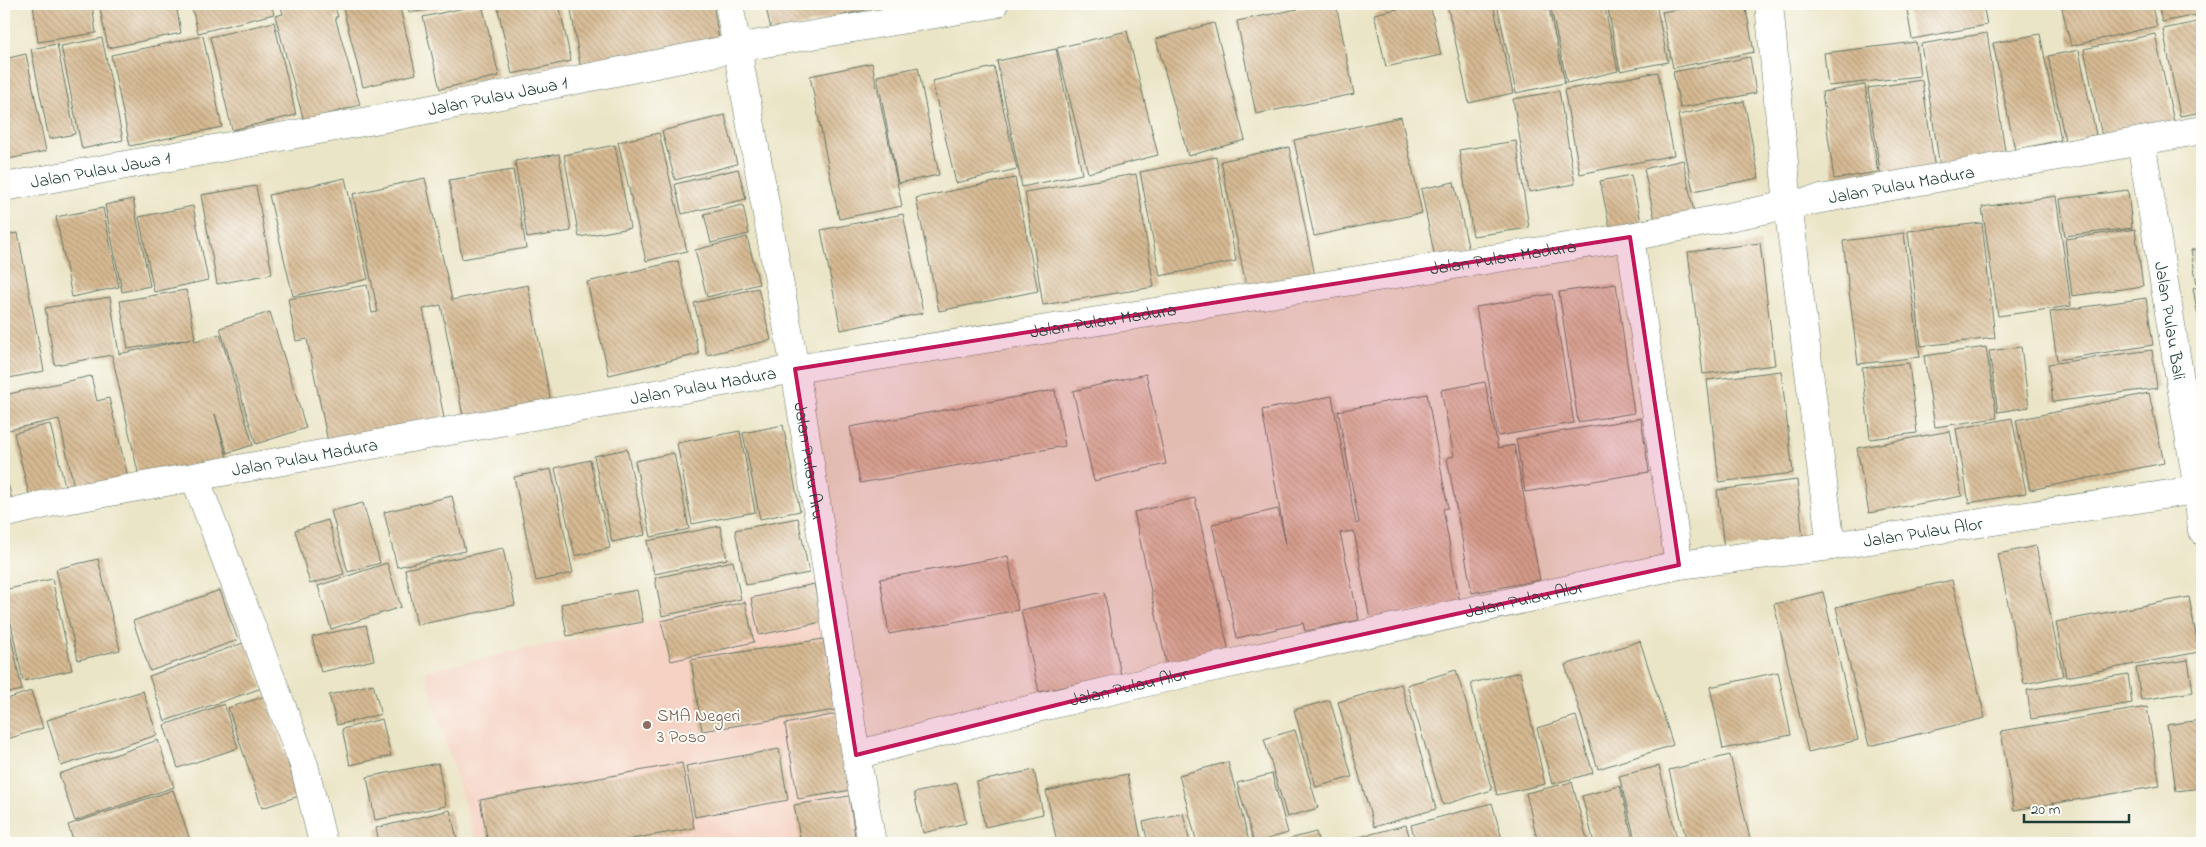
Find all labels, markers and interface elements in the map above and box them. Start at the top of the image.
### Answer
street label: Jalan Pulau Jawa 1 [426,71,570,124]
street label: Jalan Pulau Jawa 1 [29,146,173,197]
street label: Jalan Pulau Madura [1826,160,1977,212]
street label: Jalan Pulau Madura [1428,235,1578,283]
street label: Jalan Pulau Bali [2146,260,2191,382]
street label: Jalan Pulau Madura [1028,298,1178,347]
street label: Jalan Pulau Madura [628,362,779,413]
street label: Jalan Pulau Aru [785,401,830,522]
street label: Jalan Pulau Madura [230,433,380,485]
street label: Jalan Pulau Alor [1862,512,1985,556]
street label: Jalan Pulau Alor [1463,575,1587,627]
street label: Jalan Pulau Alor [1067,662,1191,715]
place label: SMA Negeri 3 Poso [657,704,740,751]
marker: SMA Negeri 3 Poso [641,719,653,731]
scale bar [2024,792,2128,824]
text: 20 m [2031,799,2061,821]

